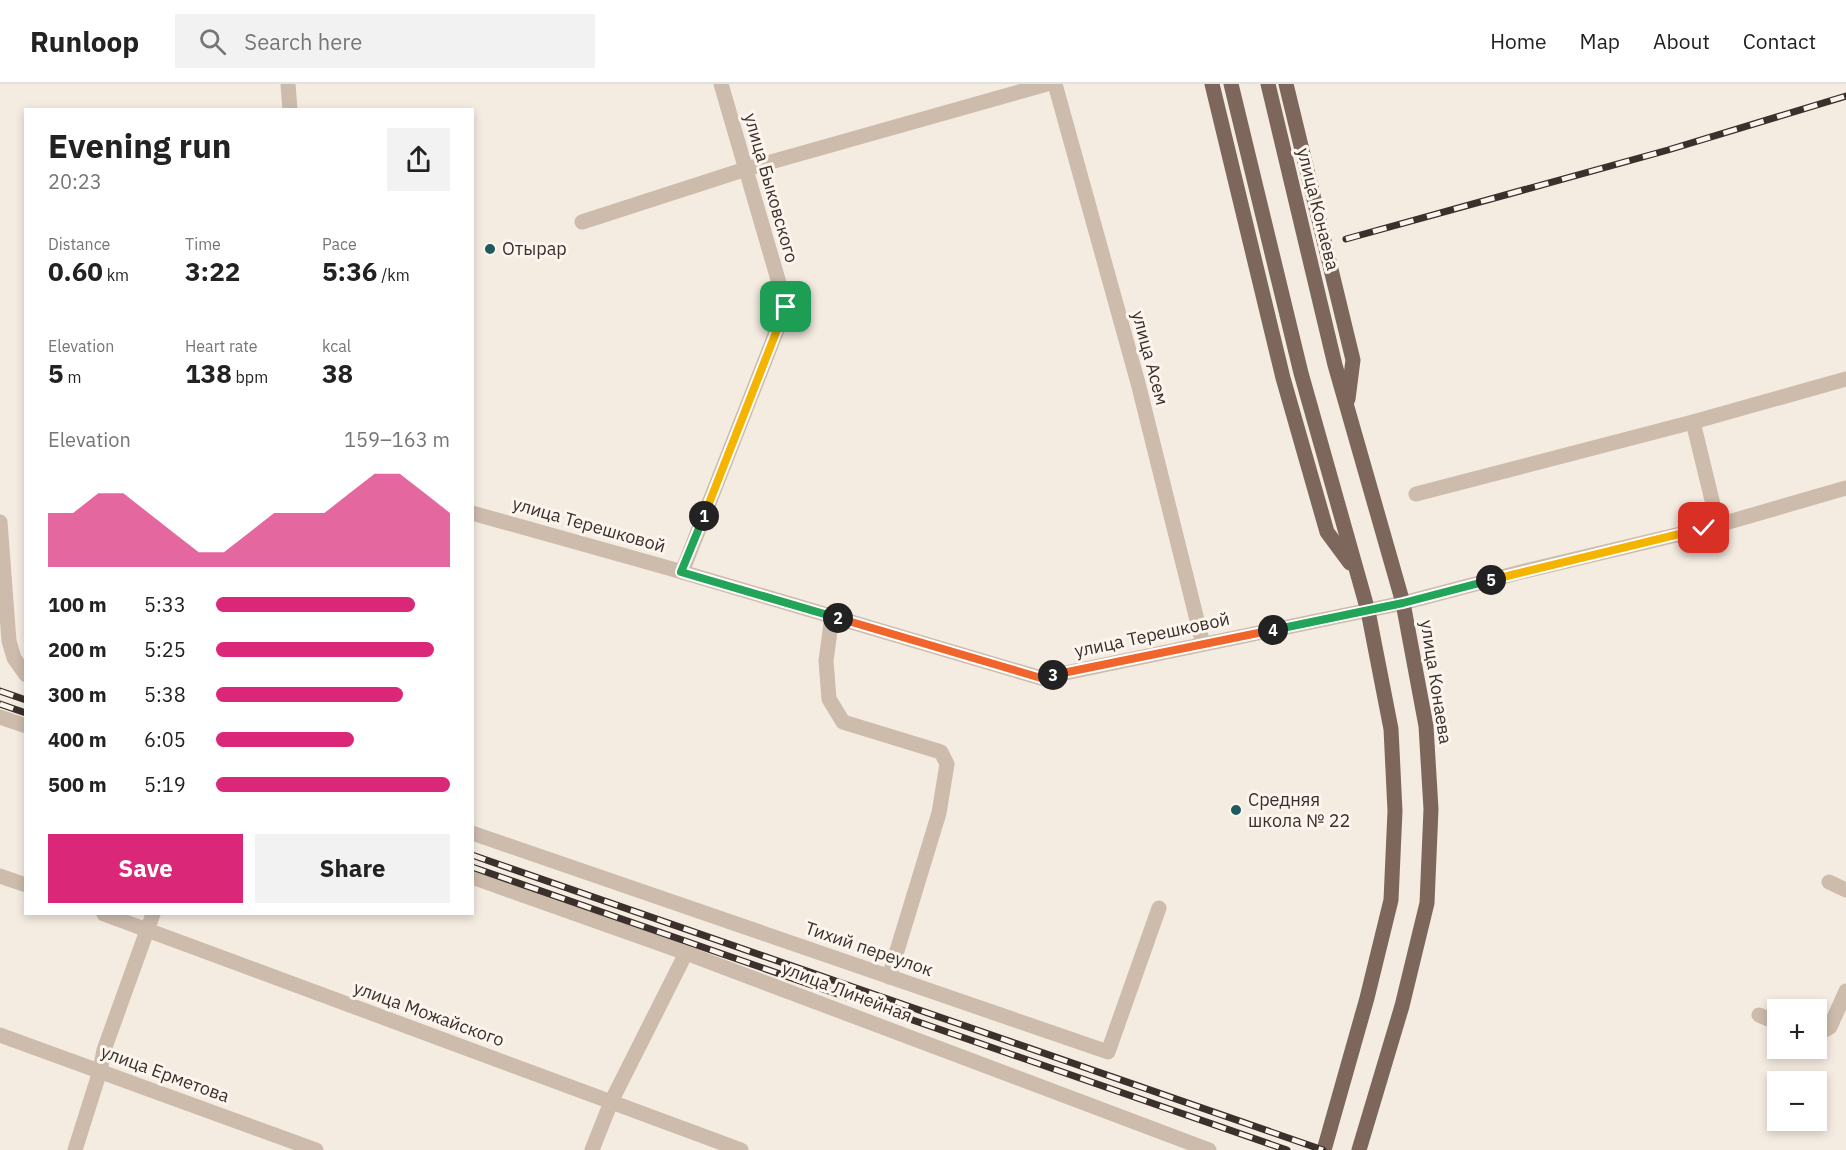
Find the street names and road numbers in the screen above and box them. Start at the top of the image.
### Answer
street label: улица Быковского [739,110,804,265]
street label: улица Конаева [1292,145,1345,273]
street label: улица Асем [1127,308,1174,408]
street label: улица Терешковой [510,492,668,557]
street label: улица Терешковой [1072,607,1232,662]
street label: улица Конаева [1415,618,1458,746]
street label: Тихий переулок [802,916,936,981]
street label: улица Линейная [779,956,916,1027]
street label: улица Можайского [351,976,508,1051]
street label: улица Ерметова [98,1040,233,1108]

